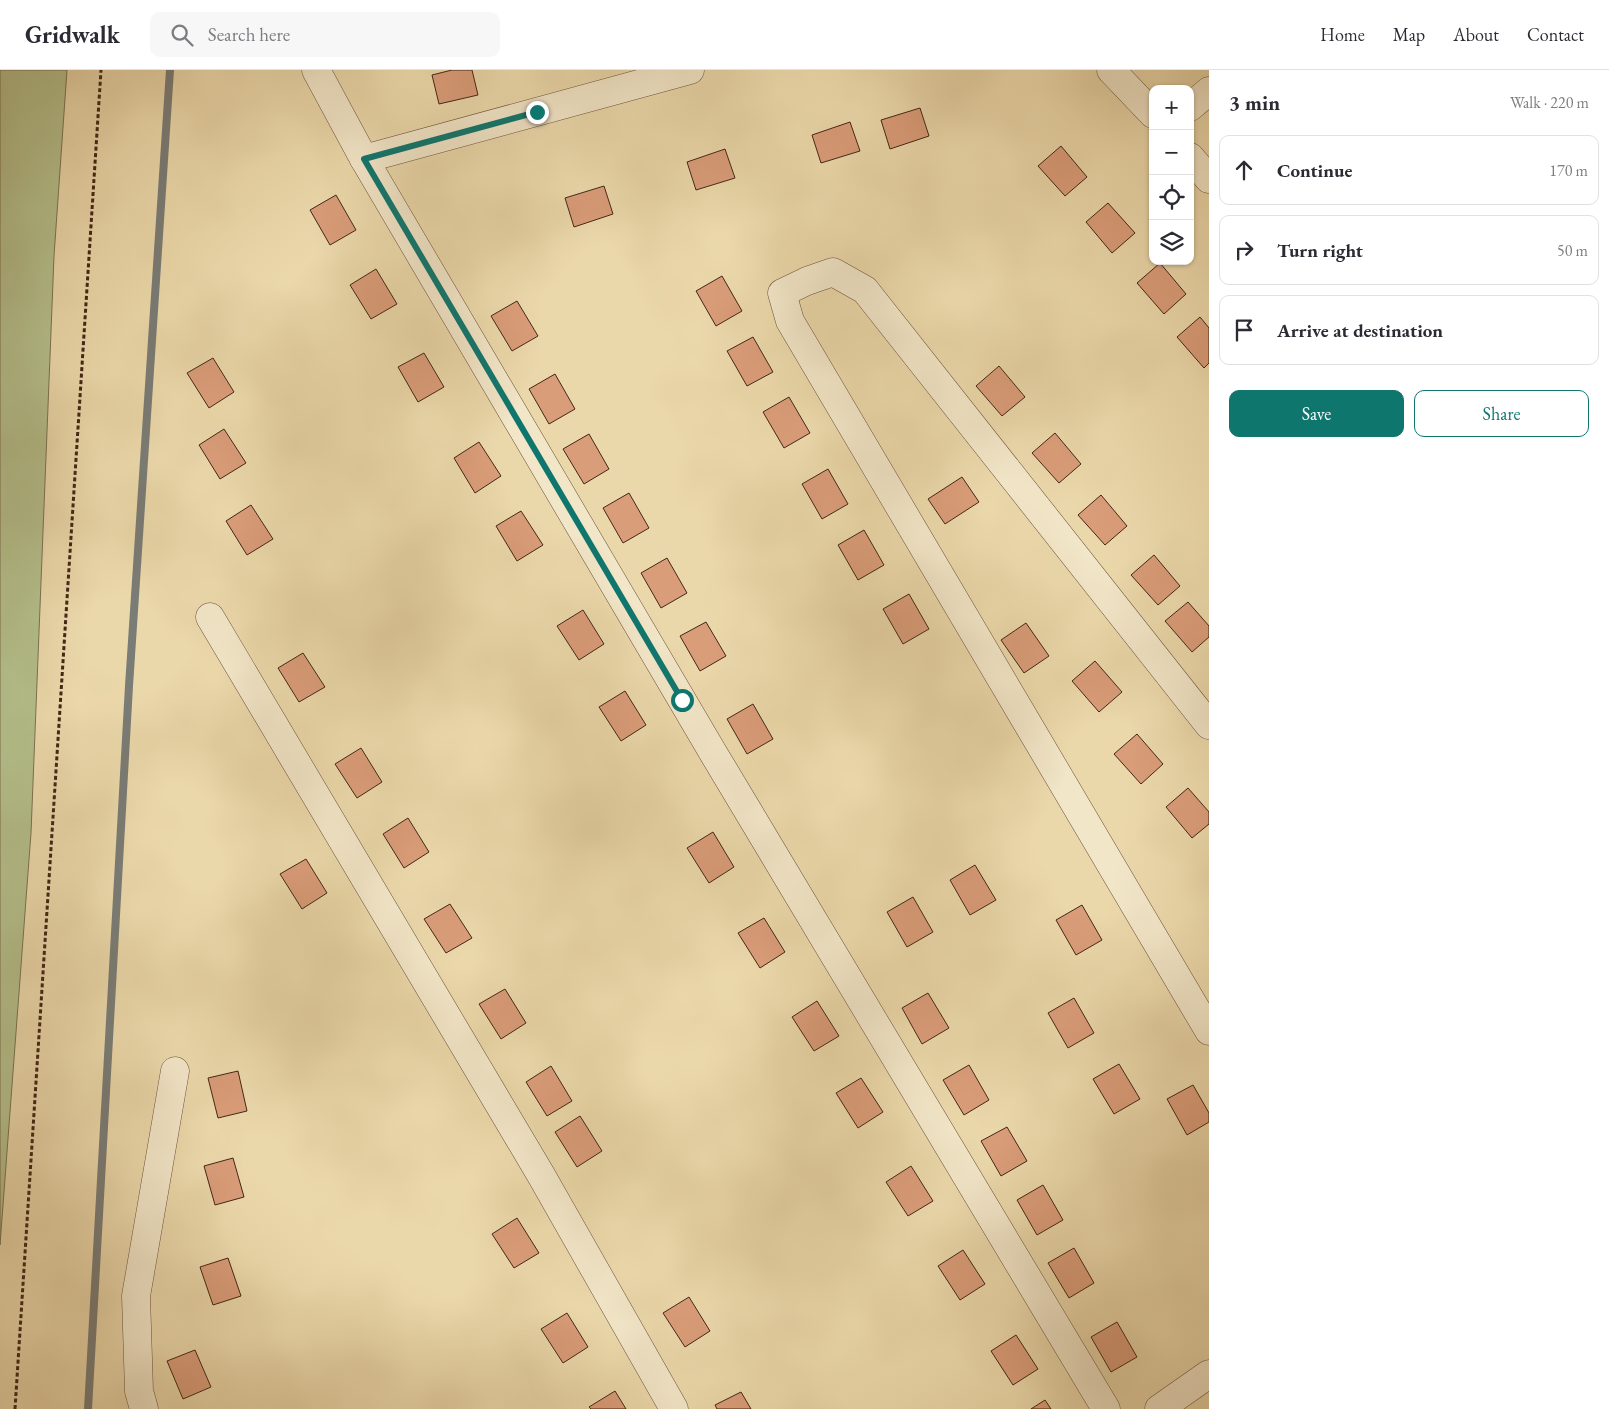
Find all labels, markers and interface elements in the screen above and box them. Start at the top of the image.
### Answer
search box [150,12,500,57]
text: Gridwalk [25,19,120,50]
icon: search [168,21,196,49]
text: Search here [208,22,290,47]
text: Home [1320,23,1365,46]
text: Map [1393,23,1425,46]
text: About [1453,23,1499,46]
text: Contact [1527,23,1584,46]
map controls [1149,85,1194,265]
button: + [1149,85,1194,130]
text: 3 min [1229,89,1280,116]
text: Walk · 220 m [1510,92,1589,113]
route end [526,101,549,124]
button: − [1149,130,1194,175]
icon: ahead [1230,156,1258,184]
text: Continue [1277,158,1352,183]
text: 170 m [1549,160,1588,181]
button: locate [1149,175,1194,220]
button: layers [1149,220,1194,265]
icon: right [1230,236,1258,264]
text: Turn right [1277,238,1363,263]
text: 50 m [1557,240,1588,261]
icon: arrive [1230,316,1258,344]
text: Arrive at destination [1277,318,1443,343]
button: Save [1229,390,1404,437]
button: Share [1414,390,1589,437]
route start [671,689,694,712]

